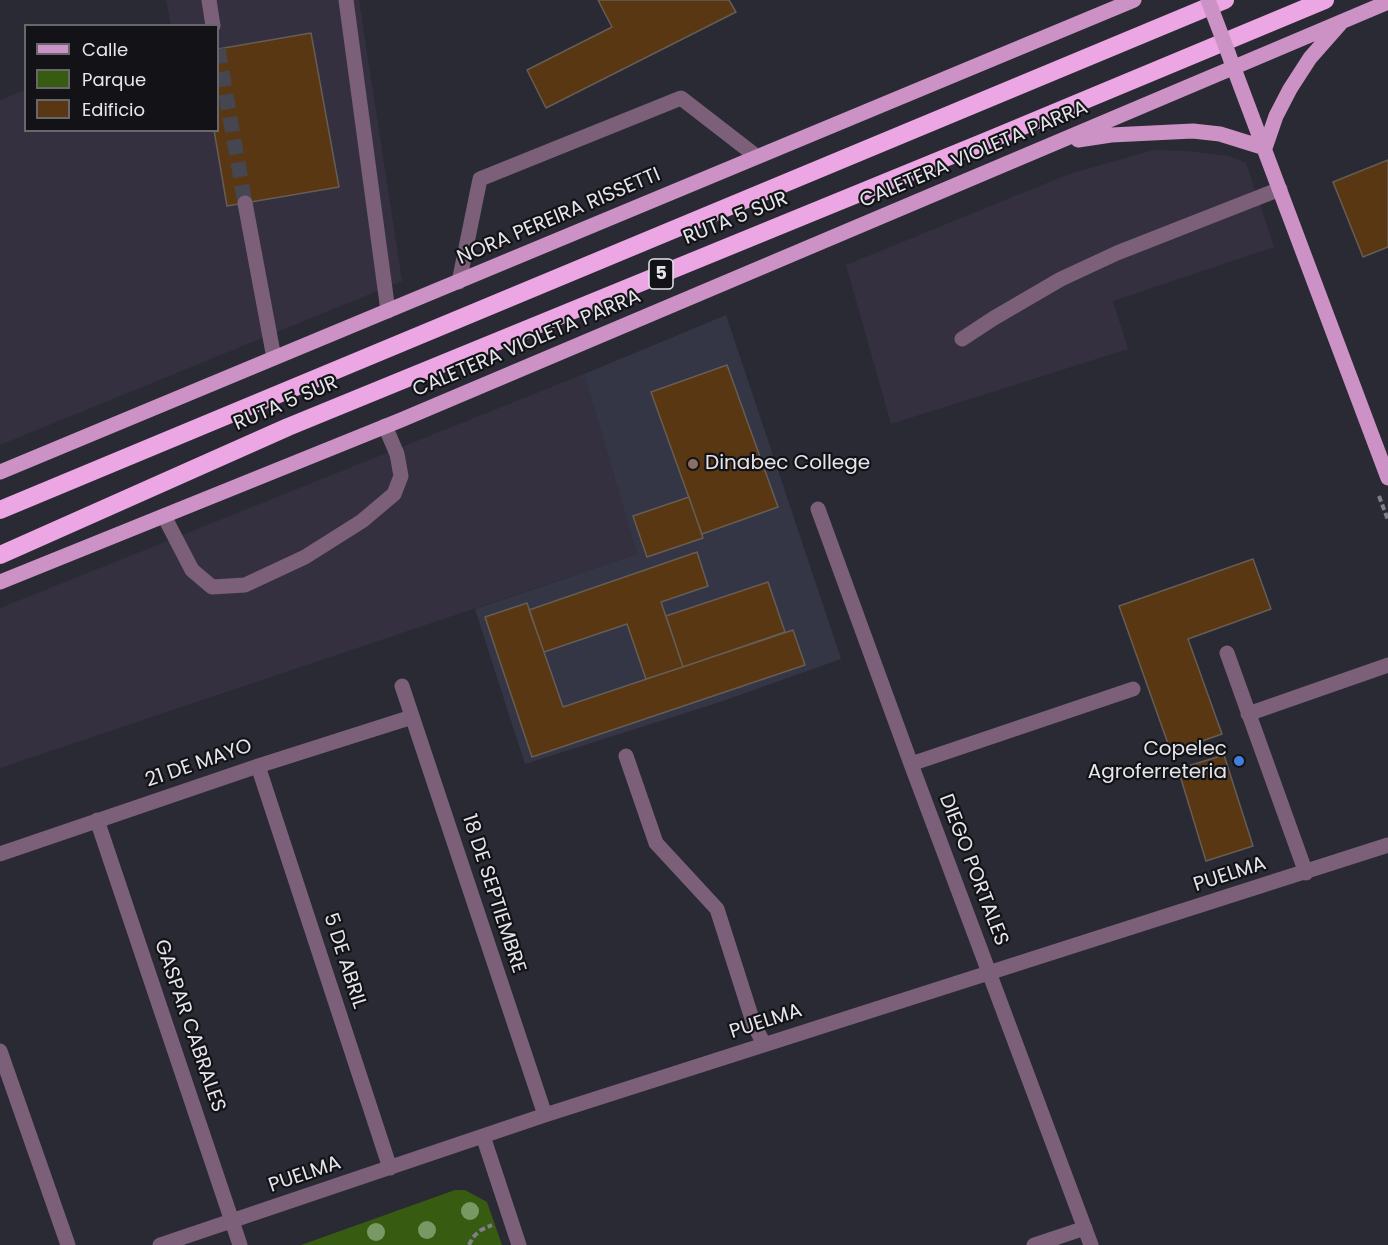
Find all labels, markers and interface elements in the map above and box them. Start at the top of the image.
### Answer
legend [24,24,219,132]
text: Calle [82,37,128,62]
text: Parque [82,67,146,92]
street label: CALETERA VIOLETA PARRA [856,96,1092,214]
text: Edificio [82,97,145,122]
street label: NORA PEREIRA RISSETTI [454,163,664,271]
street label: RUTA 5 SUR [680,187,792,251]
road number: 5 [649,259,673,289]
street label: CALETERA VIOLETA PARRA [409,285,645,403]
street label: RUTA 5 SUR [230,371,342,437]
place label: Dinabec College [705,452,870,476]
marker: Dinabec College [686,457,700,471]
street label: 21 DE MAYO [143,735,255,793]
place label: Copelec Agroferreteria [1088,738,1227,785]
marker: Copelec Agroferreteria [1232,754,1246,768]
street label: DIEGO PORTALES [933,791,1013,949]
street label: 18 DE SEPTIEMBRE [456,812,530,976]
street label: PUELMA [1191,852,1269,898]
street label: 5 DE ABRIL [317,910,371,1012]
street label: GASPAR CABRALES [148,937,230,1115]
street label: PUELMA [727,999,805,1045]
street label: PUELMA [266,1151,344,1199]

